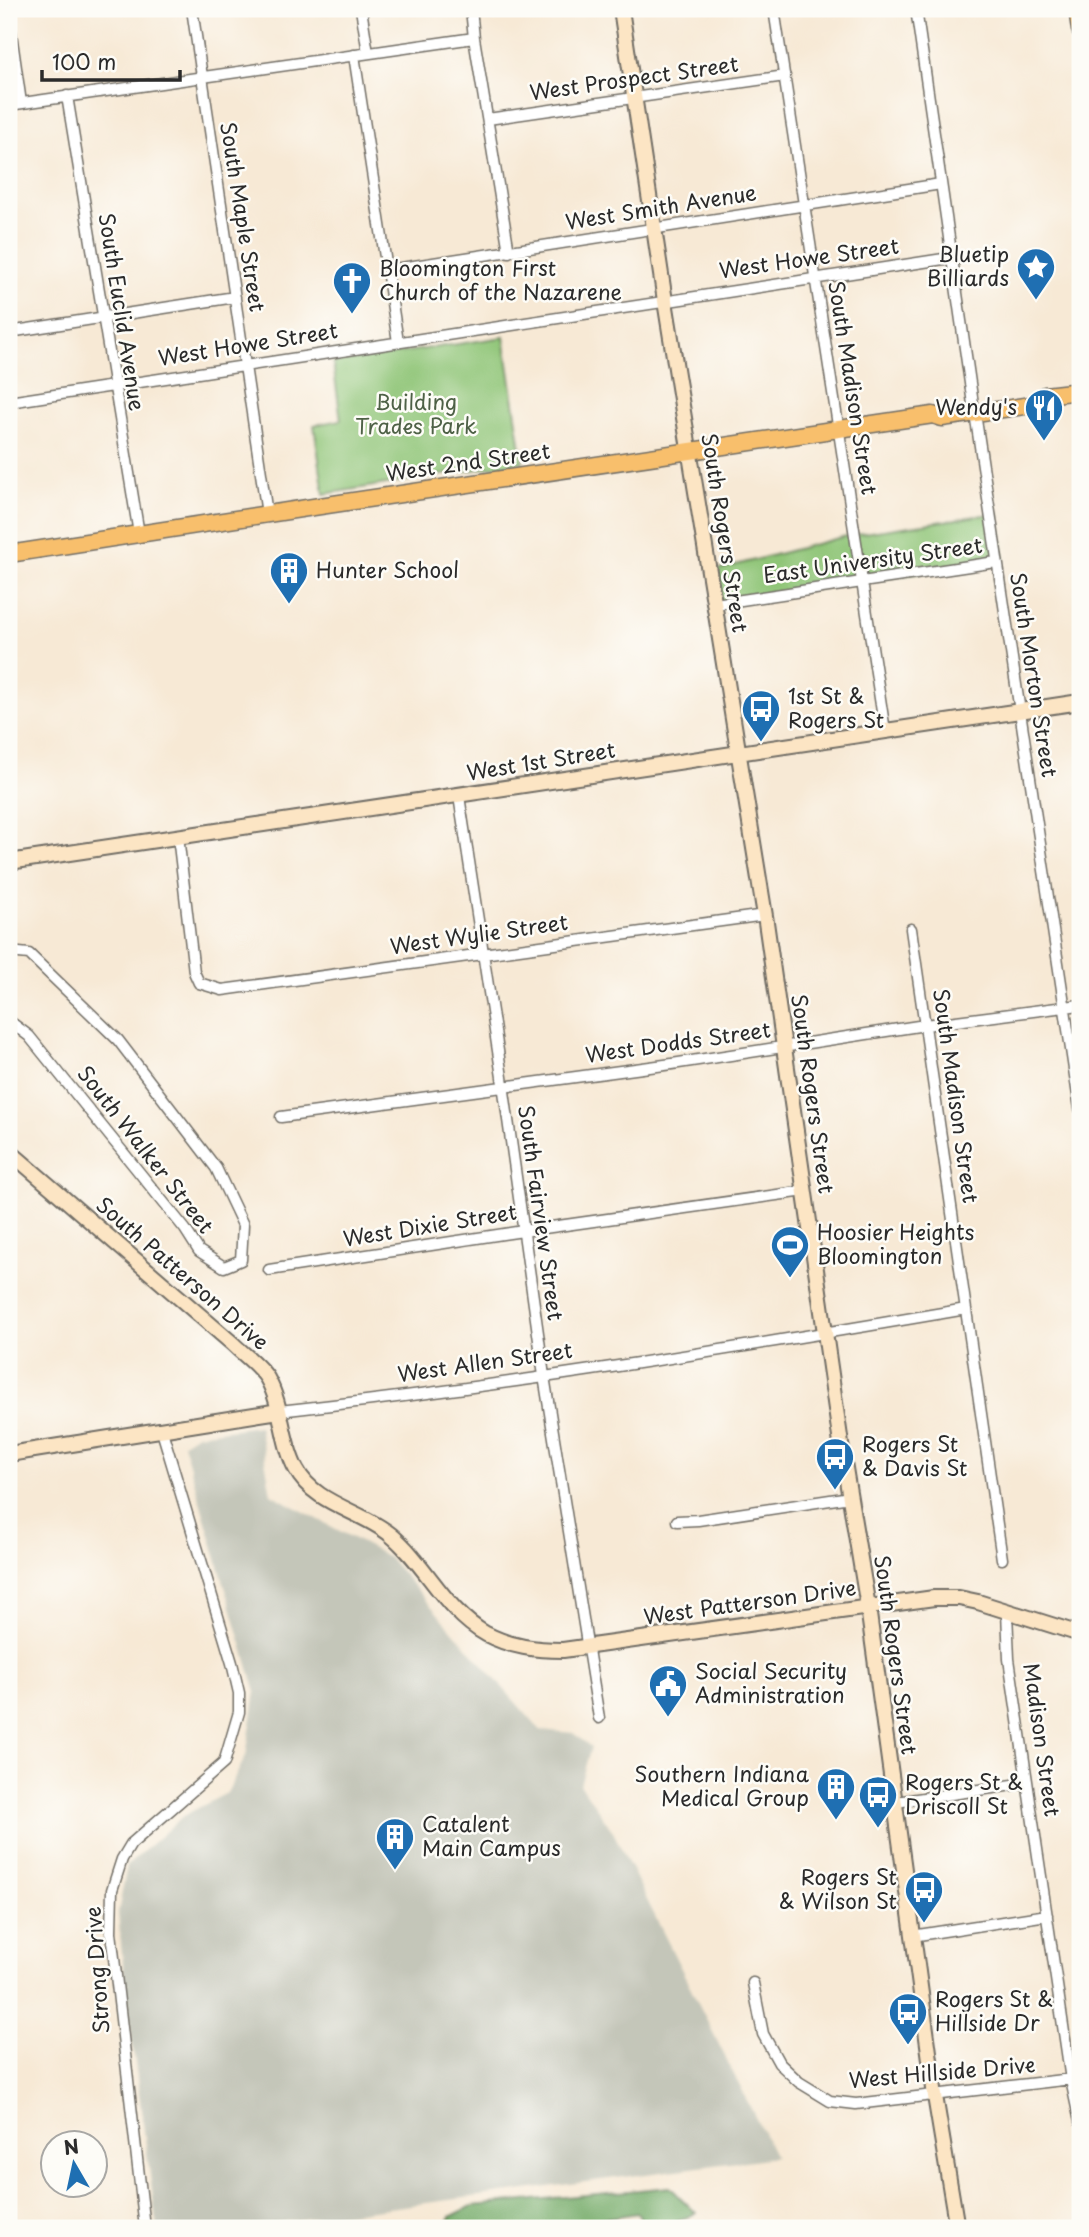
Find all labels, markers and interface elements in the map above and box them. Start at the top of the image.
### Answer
scale bar [42,38,180,82]
text: 100 m [52,45,116,77]
street label: West Prospect Street [527,47,740,108]
street label: South Maple Street [213,120,275,314]
street label: West Smith Avenue [563,175,759,237]
street label: South Euclid Avenue [92,210,154,413]
street label: West Howe Street [717,229,901,285]
place label: Bluetip Billiards [927,237,1009,293]
place icon: Bluetip Billiards [1015,246,1057,301]
place label: Bloomington First Church of the Nazarene [379,251,622,307]
church icon: Bloomington First Church of the Nazarene [331,260,373,315]
street label: South Madison Street [821,278,887,497]
street label: West Howe Street [156,313,340,373]
park label: Building Trades Park [355,385,477,441]
restaurant icon: Wendy's [1023,387,1065,442]
place label: Wendy's [935,390,1017,422]
street label: South Rogers Street [694,431,758,634]
street label: West 2nd Street [383,434,552,488]
street label: East University Street [761,528,984,590]
building icon: Hunter School [268,550,310,605]
place label: Hunter School [316,553,459,585]
street label: South Morton Street [1003,570,1067,779]
place label: 1st St & Rogers St [788,679,884,735]
bus stop icon: 1st St & Rogers St [740,688,782,743]
street label: West 1st Street [464,732,617,788]
street label: West Wylie Street [388,905,570,961]
street label: South Madison Street [926,986,988,1205]
street label: South Rogers Street [784,992,844,1195]
street label: West Dodds Street [583,1012,772,1070]
street label: South Walker Street [71,1058,222,1240]
street label: South Fairview Street [511,1103,573,1322]
street label: South Patterson Drive [90,1188,277,1357]
street label: West Dixie Street [340,1194,519,1254]
place label: Hoosier Heights Bloomington [817,1215,974,1271]
sports icon: Hoosier Heights Bloomington [769,1224,811,1279]
street label: West Allen Street [395,1333,574,1389]
place label: Rogers St & Davis St [862,1427,968,1483]
bus stop icon: Rogers St & Davis St [814,1436,856,1491]
street label: South Rogers Street [867,1553,927,1756]
street label: West Patterson Drive [641,1570,858,1632]
place label: Social Security Administration [695,1654,847,1710]
street label: Madison Street [1016,1661,1070,1819]
public building icon: Social Security Administration [647,1663,689,1718]
place label: Southern Indiana Medical Group [635,1757,810,1813]
place label: Rogers St & Driscoll St [905,1765,1023,1821]
building icon: Southern Indiana Medical Group [815,1766,857,1821]
bus stop icon: Rogers St & Driscoll St [857,1774,899,1829]
place label: Catalent Main Campus [422,1807,561,1863]
building icon: Catalent Main Campus [374,1816,416,1871]
place label: Rogers St & Wilson St [779,1860,897,1916]
bus stop icon: Rogers St & Wilson St [903,1869,945,1924]
street label: Strong Drive [76,1905,116,2035]
place label: Rogers St & Hillside Dr [935,1982,1053,2038]
bus stop icon: Rogers St & Hillside Dr [887,1991,929,2046]
street label: West Hillside Drive [847,2047,1036,2095]
north arrow [38,2128,108,2198]
text: N [62,2131,81,2161]

